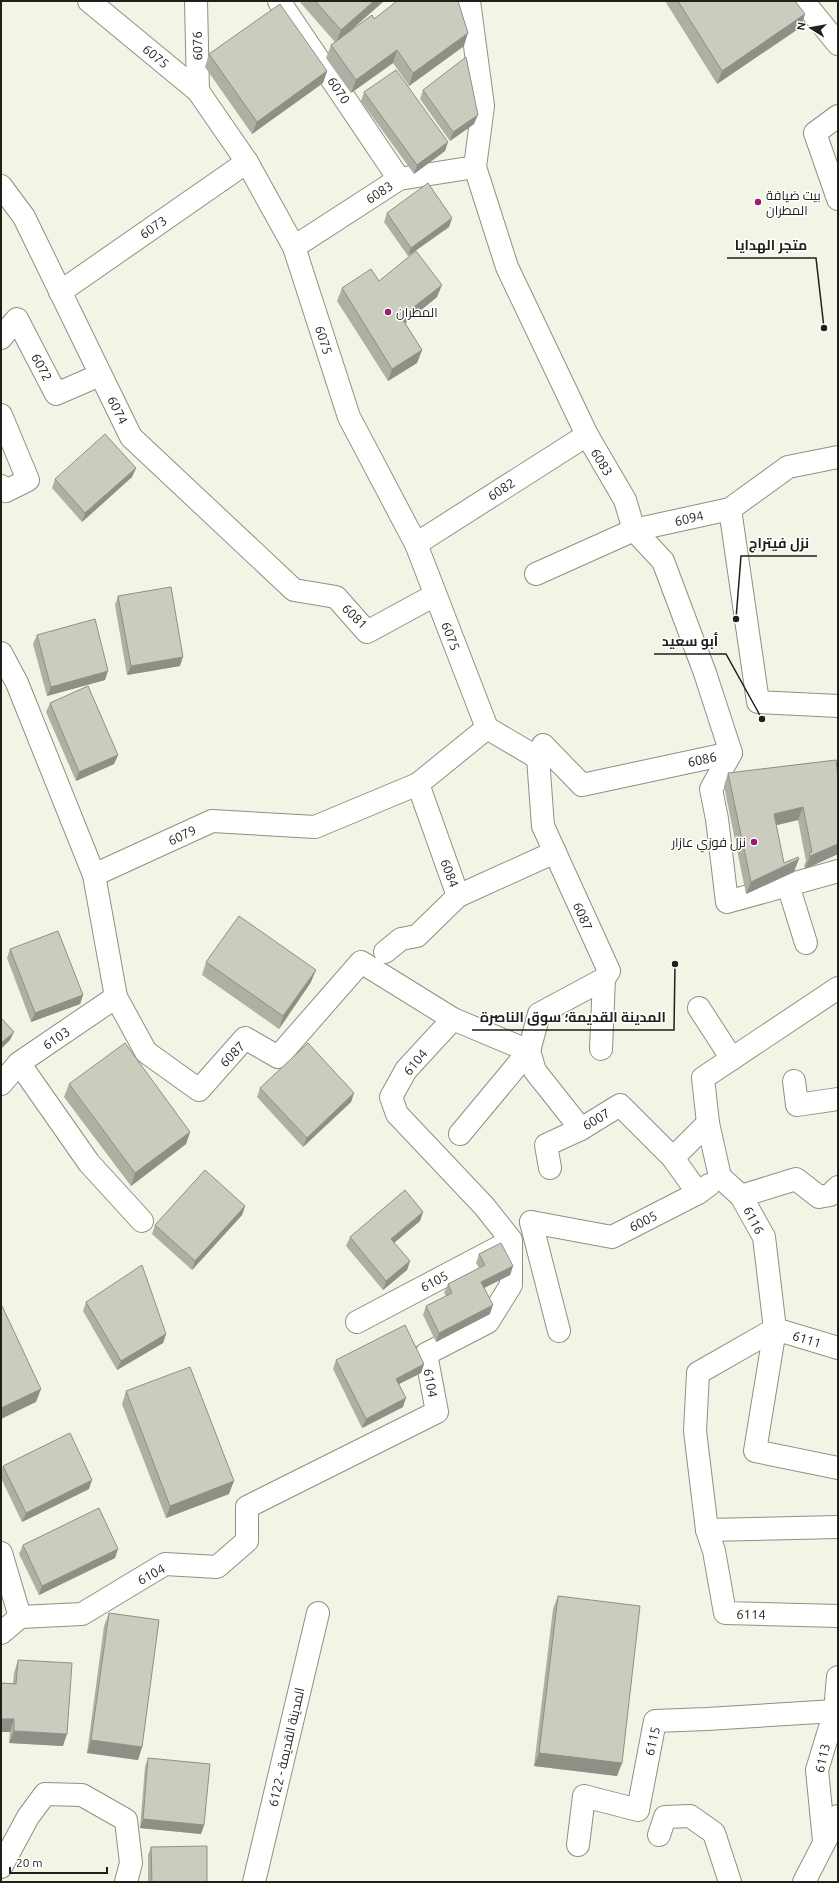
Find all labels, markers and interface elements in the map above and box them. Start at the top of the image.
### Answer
north arrow [791,8,831,48]
text: N [795,21,808,31]
street label: 6076 [190,31,204,61]
street label: 6075 [140,41,172,71]
street label: 6070 [325,74,353,106]
street label: 6083 [363,178,395,206]
place label: بيت ضيافة المطران [766,188,821,218]
marker: بيت ضيافة المطران [753,197,763,207]
street label: 6073 [137,213,169,241]
callout: متجر الهدايا [727,232,816,258]
text: متجر الهدايا [735,237,807,254]
place label: المطران [396,305,438,320]
marker: المطران [383,307,393,317]
street label: 6075 [313,324,335,356]
street label: 6072 [29,351,55,383]
street label: 6074 [105,394,131,426]
street label: 6083 [588,446,616,478]
street label: 6082 [485,475,517,503]
street label: 6094 [673,508,705,528]
callout: نزل فيتراج [741,530,817,556]
text: نزل فيتراج [749,535,809,553]
street label: 6081 [340,601,370,631]
street label: 6075 [439,620,463,652]
callout: أبو سعيد [654,628,726,654]
text: أبو سعيد [662,632,718,650]
street label: 6086 [686,749,718,769]
street label: 6079 [166,822,198,848]
place label: نزل فوزي عازار [671,835,746,853]
marker: نزل فوزي عازار [749,837,759,847]
street label: 6084 [438,857,462,889]
street label: 6087 [571,900,595,932]
callout: المدينة القديمة؛ سوق الناصرة [472,1004,674,1030]
text: المدينة القديمة؛ سوق الناصرة [480,1009,666,1026]
street label: 6103 [40,1024,72,1052]
street label: 6087 [217,1039,247,1069]
street label: 6104 [400,1046,430,1078]
street label: 6007 [580,1105,612,1133]
street label: 6116 [741,1204,767,1236]
street label: 6005 [627,1208,659,1234]
street label: 6105 [418,1268,450,1294]
street label: 6111 [791,1328,823,1350]
street label: 6104 [422,1367,440,1399]
street label: 6104 [135,1561,167,1587]
street label: 6114 [736,1607,766,1621]
street label: المدينة القديمة - 6122 [265,1686,307,1808]
street label: 6115 [642,1725,662,1757]
street label: 6113 [812,1742,832,1774]
scale bar [10,1849,107,1875]
text: 20 m [16,1856,43,1869]

